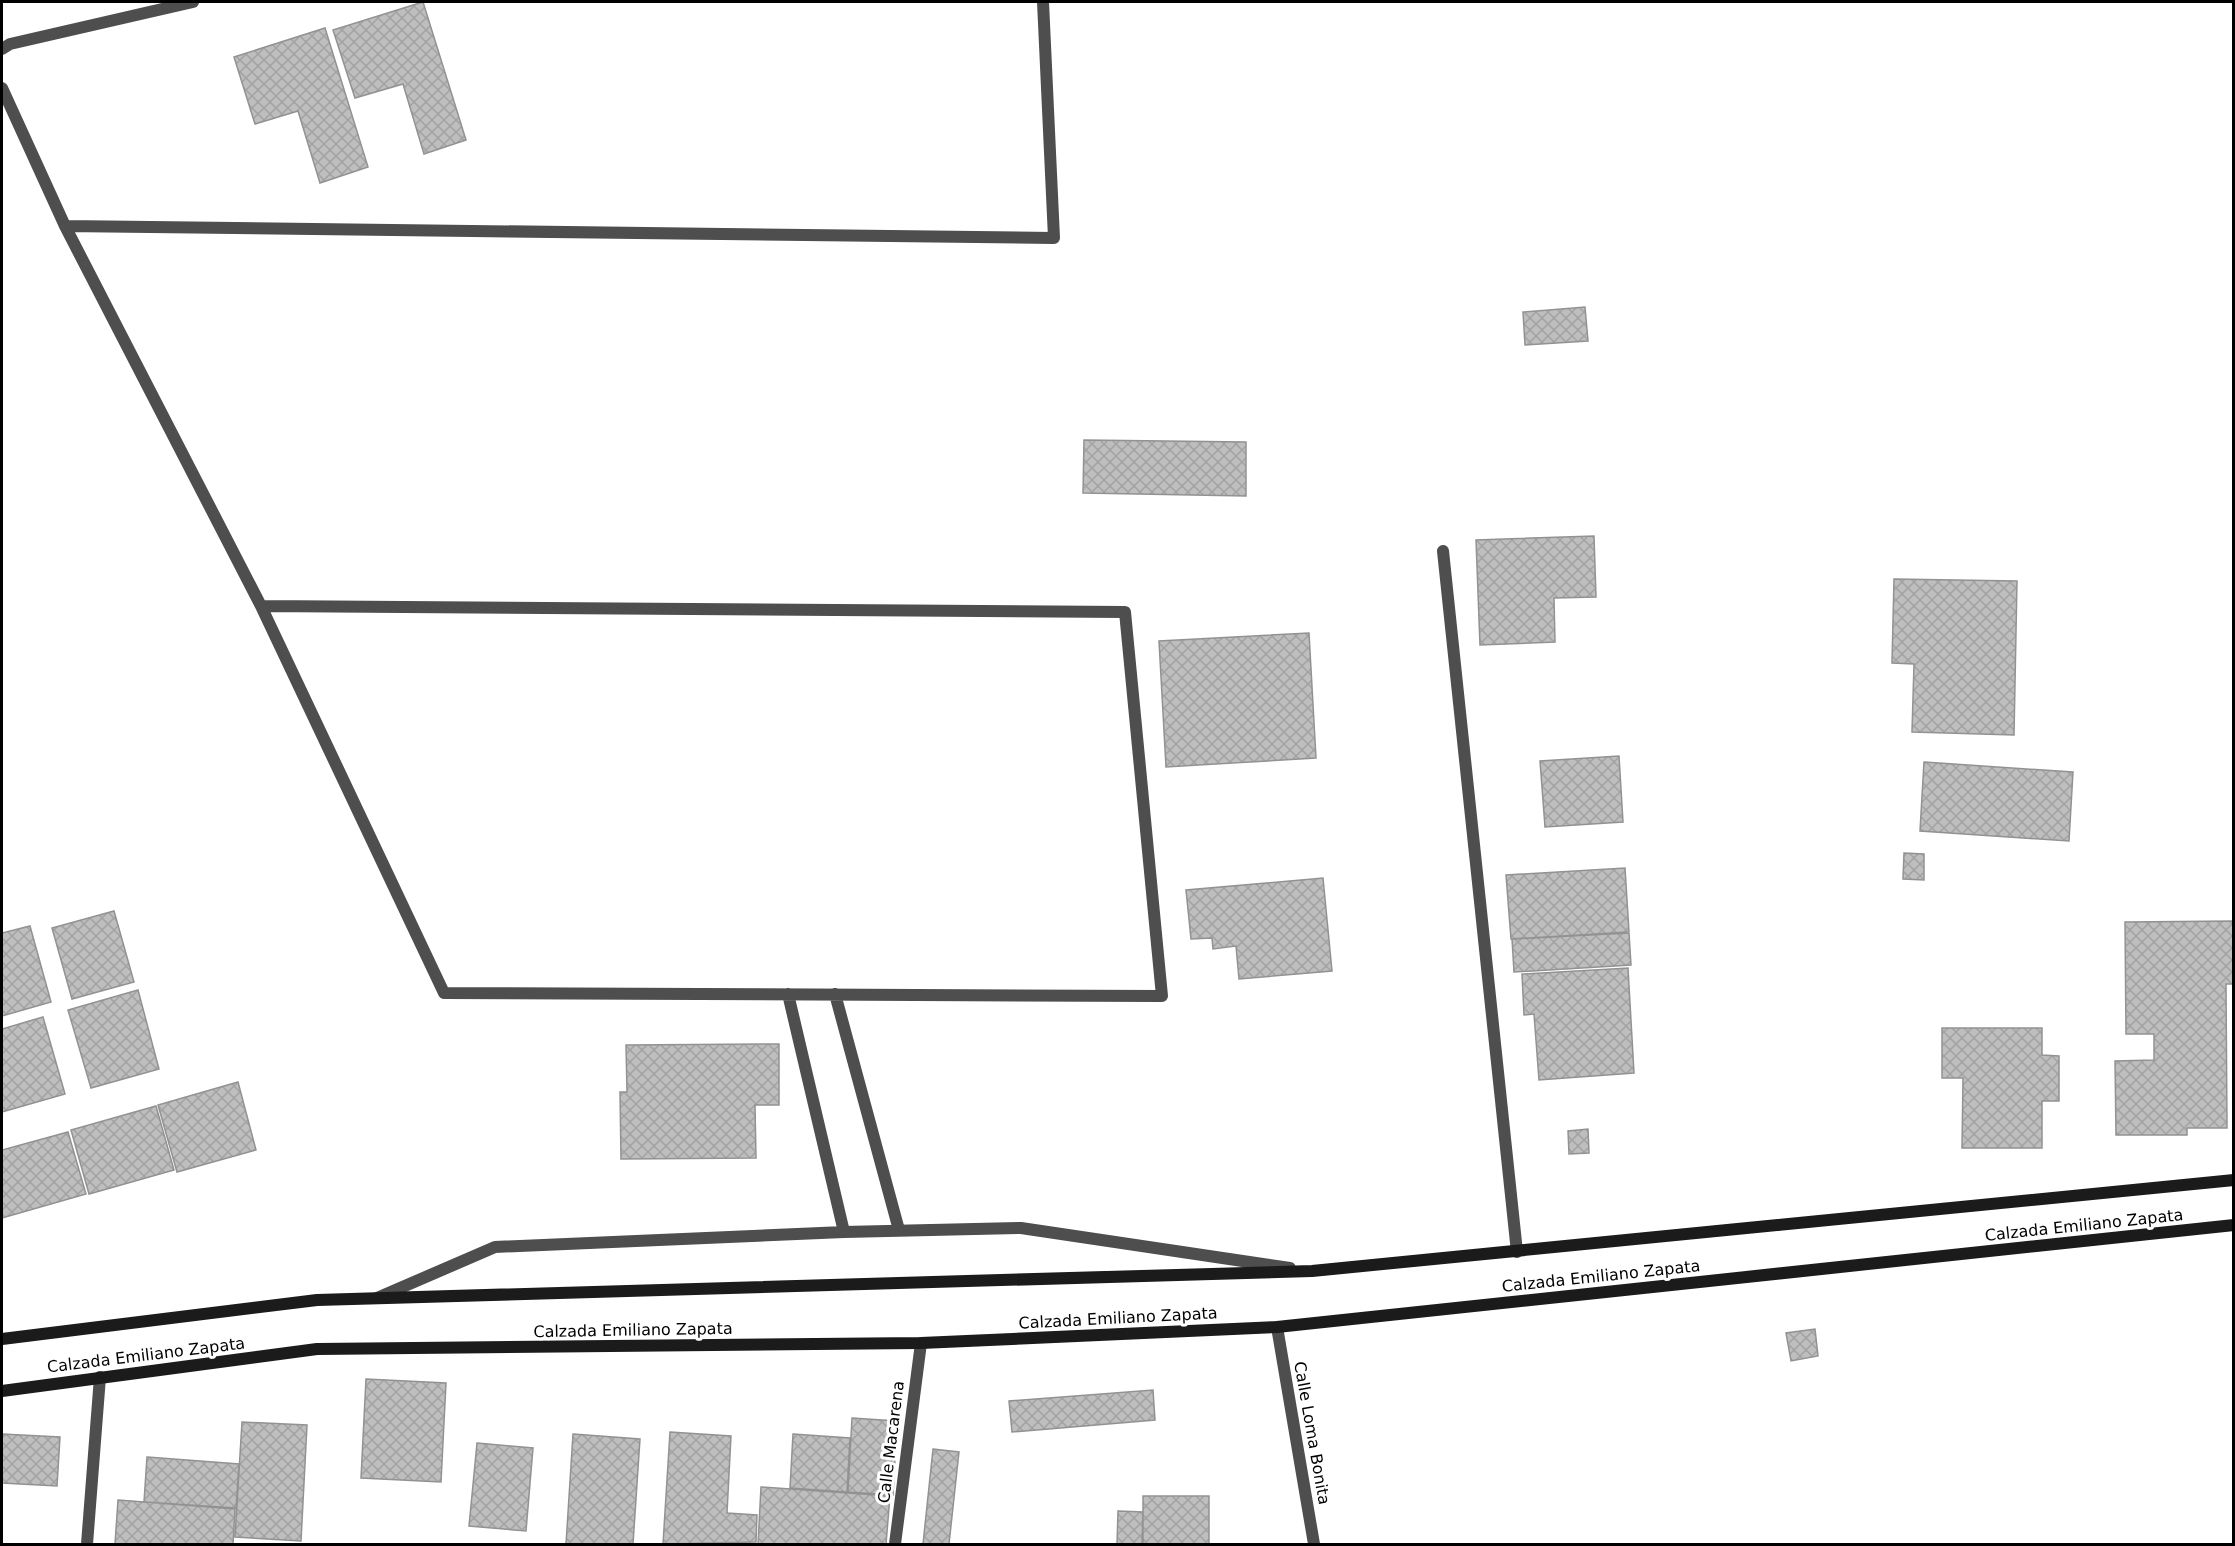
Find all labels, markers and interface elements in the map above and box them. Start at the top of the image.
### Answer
street label: Calzada Emiliano Zapata [1984,1205,2184,1245]
street label: Calzada Emiliano Zapata [1501,1256,1701,1296]
street label: Calzada Emiliano Zapata [1018,1303,1218,1333]
street label: Calzada Emiliano Zapata [533,1319,733,1341]
street label: Calzada Emiliano Zapata [46,1333,246,1377]
street label: Calle Loma Bonita [1290,1360,1334,1506]
street label: Calle Macarena [874,1380,908,1504]

